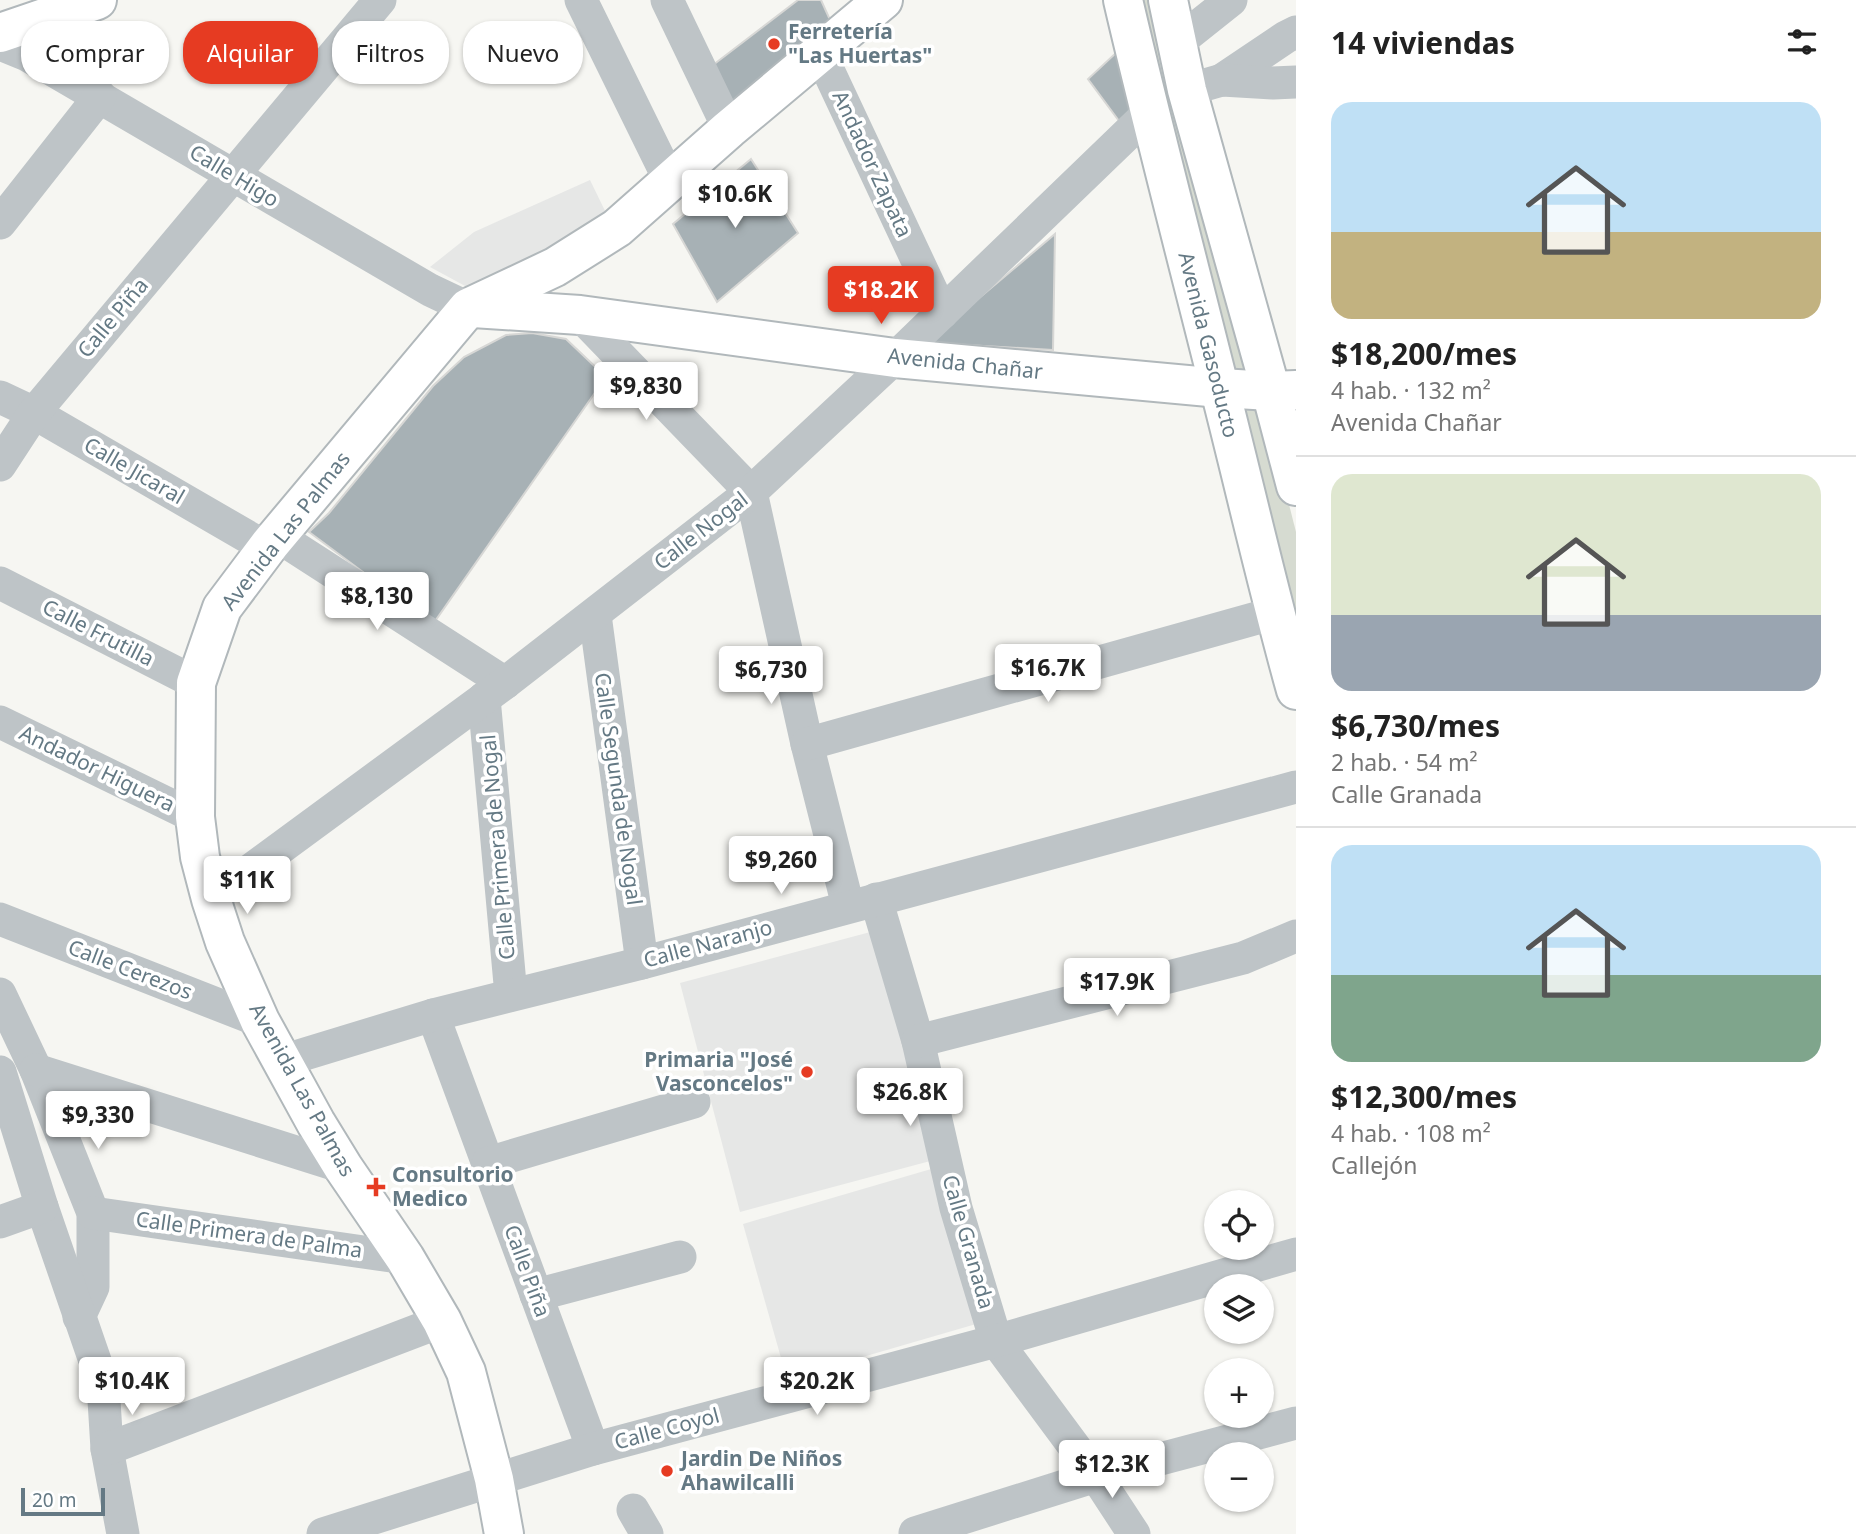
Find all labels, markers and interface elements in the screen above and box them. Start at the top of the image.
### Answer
place label: Ferretería "Las Huertas" [788,17,932,69]
chip: Comprar [21,21,169,84]
chip: Alquilar [183,21,318,84]
chip: Filtros [332,21,449,84]
chip: Nuevo [463,21,583,84]
text: 14 viviendas [1331,22,1515,63]
icon: filters [1783,23,1821,61]
marker: Ferretería "Las Huertas" [766,36,782,52]
street label: Andador Zapata [827,86,919,241]
street label: Calle Higo [185,137,284,213]
icon: home [1513,147,1639,273]
pin: $10.6K [678,170,792,230]
text: $10.6K [698,177,772,209]
street label: Avenida Gasoducto [1172,249,1246,441]
pin: $18.2K [824,266,938,326]
street label: Calle Piña [71,272,154,363]
text: $18.2K [844,273,918,305]
text: $18,200/mes [1331,333,1517,374]
street label: Avenida Chañar [886,341,1044,385]
pin: $9,830 [589,362,703,422]
text: $9,830 [610,369,682,401]
text: 4 hab. · 132 m² [1331,374,1491,406]
text: Avenida Chañar [1331,406,1502,438]
street label: Calle Jicaral [79,430,190,510]
street label: Avenida Las Palmas [214,445,356,616]
street label: Calle Nogal [648,485,753,576]
icon: home [1513,519,1639,645]
pin: $8,130 [320,572,434,632]
text: $8,130 [341,579,413,611]
street label: Calle Frutilla [38,592,159,672]
pin: $16.7K [991,644,1105,704]
pin: $6,730 [714,646,828,706]
text: $16.7K [1011,651,1085,683]
text: $6,730 [735,653,807,685]
street label: Calle Segunda de Nogal [589,671,649,907]
text: $6,730/mes [1331,705,1500,746]
street label: Andador Higuera [15,718,180,818]
street label: Calle Primera de Nogal [473,733,521,961]
text: 2 hab. · 54 m² [1331,746,1478,778]
text: Calle Granada [1331,778,1482,810]
pin: $9,260 [724,836,838,896]
text: $9,260 [745,843,817,875]
pin: $11K [206,856,288,916]
text: $11K [220,863,274,895]
icon: home [1513,890,1639,1016]
street label: Calle Naranjo [640,912,775,974]
street label: Calle Cerezos [64,933,196,1006]
pin: $17.9K [1060,958,1174,1018]
text: $17.9K [1080,965,1154,997]
street label: Avenida Las Palmas [244,998,362,1181]
place label: Primaria "José Vasconcelos" [644,1045,793,1097]
marker: Primaria "José Vasconcelos" [799,1064,815,1080]
pin: $26.8K [853,1068,967,1128]
text: $26.8K [873,1075,947,1107]
text: $12,300/mes [1331,1076,1517,1117]
pin: $9,330 [41,1092,155,1151]
text: $9,330 [62,1098,134,1130]
text: 4 hab. · 108 m² [1331,1117,1491,1149]
text: Callejón [1331,1149,1417,1181]
place label: Consultorio Medico [392,1160,514,1212]
street label: Calle Granada [936,1172,1001,1312]
marker: Consultorio Medico [366,1177,386,1197]
map controls [1204,1190,1274,1512]
button: locate [1204,1190,1274,1260]
street label: Calle Primera de Palma [134,1204,364,1264]
street label: Calle Piña [498,1221,558,1321]
button: layers [1204,1274,1274,1344]
pin: $10.4K [75,1358,189,1417]
pin: $20.2K [760,1358,874,1417]
button: + [1204,1358,1274,1428]
text: $10.4K [95,1364,169,1396]
text: $20.2K [780,1364,854,1396]
street label: Calle Coyol [611,1401,722,1455]
pin: $12.3K [1055,1440,1169,1500]
button: − [1204,1442,1274,1512]
place label: Jardin De Niños Ahawilcalli [679,1444,842,1496]
text: $12.3K [1075,1447,1149,1479]
marker: Jardin De Niños Ahawilcalli [659,1463,675,1479]
scale bar [21,1485,105,1517]
text: 20 m [32,1487,76,1513]

